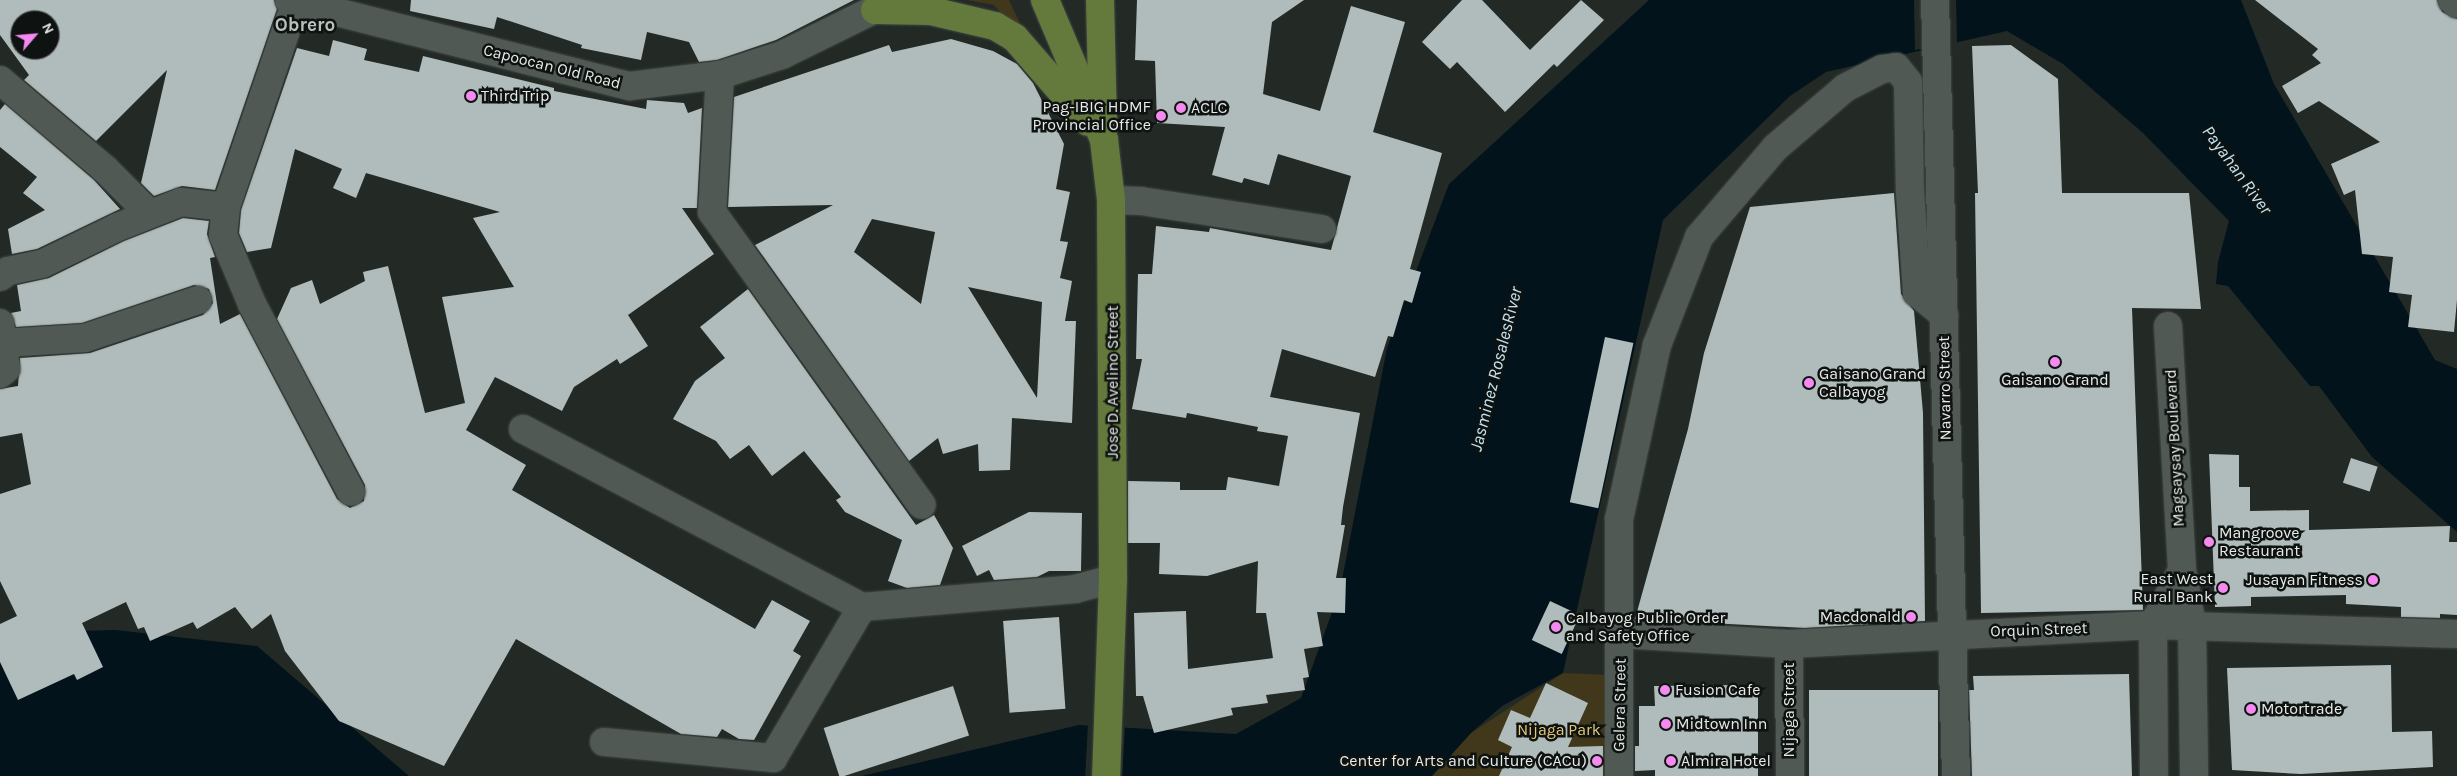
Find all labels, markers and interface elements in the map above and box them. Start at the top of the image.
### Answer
north arrow [10,10,60,60]
district label: Obrero [275,15,335,37]
text: N [38,20,58,37]
street label: Capoocan Old Road [481,41,623,93]
place label: Third Trip [481,86,549,106]
marker: Third Trip [465,90,477,102]
place label: Pag-IBIG HDMF Provincial Office [1033,97,1151,135]
place label: ACLC [1191,98,1227,118]
marker: ACLC [1175,102,1187,114]
marker: Pag-IBIG HDMF Provincial Office [1155,110,1167,122]
water label: Payahan River [2197,121,2277,219]
water label: Jasminez RosalesRiver [1465,284,1527,454]
street label: Jose D. Avelino Street [1103,305,1123,459]
street label: Navarro Street [1934,336,1956,440]
marker: Gaisano Grand [2049,356,2061,368]
place label: Gaisano Grand Calbayog [1819,364,1926,402]
street label: Magsaysay Boulevard [2161,369,2189,527]
place label: Gaisano Grand [2001,370,2109,390]
marker: Gaisano Grand Calbayog [1803,377,1815,389]
place label: Mangroove Restaurant [2219,523,2300,561]
marker: Mangroove Restaurant [2203,536,2215,548]
place label: East West Rural Bank [2133,569,2213,607]
place label: Jusayan Fitness [2246,570,2363,590]
marker: Jusayan Fitness [2367,574,2379,586]
marker: East West Rural Bank [2217,582,2229,594]
place label: Macdonald [1820,607,1901,627]
place label: Calbayog Public Order and Safety Office [1566,608,1725,646]
marker: Macdonald [1905,611,1917,623]
street label: Orquin Street [1990,619,2088,641]
marker: Calbayog Public Order and Safety Office [1550,621,1562,633]
street label: Gelera Street [1610,658,1630,752]
street label: Nijaga Street [1779,662,1799,758]
place label: Fusion Cafe [1675,680,1760,700]
marker: Fusion Cafe [1659,684,1671,696]
place label: Motortrade [2261,699,2342,719]
marker: Motortrade [2245,703,2257,715]
place label: Midtown Inn [1676,714,1767,734]
marker: Midtown Inn [1660,718,1672,730]
park label: Nijaga Park [1517,720,1601,740]
place label: Center for Arts and Culture (CACu) [1339,751,1587,771]
place label: Almira Hotel [1681,751,1771,771]
marker: Center for Arts and Culture (CACu) [1591,755,1603,767]
marker: Almira Hotel [1665,755,1677,767]

